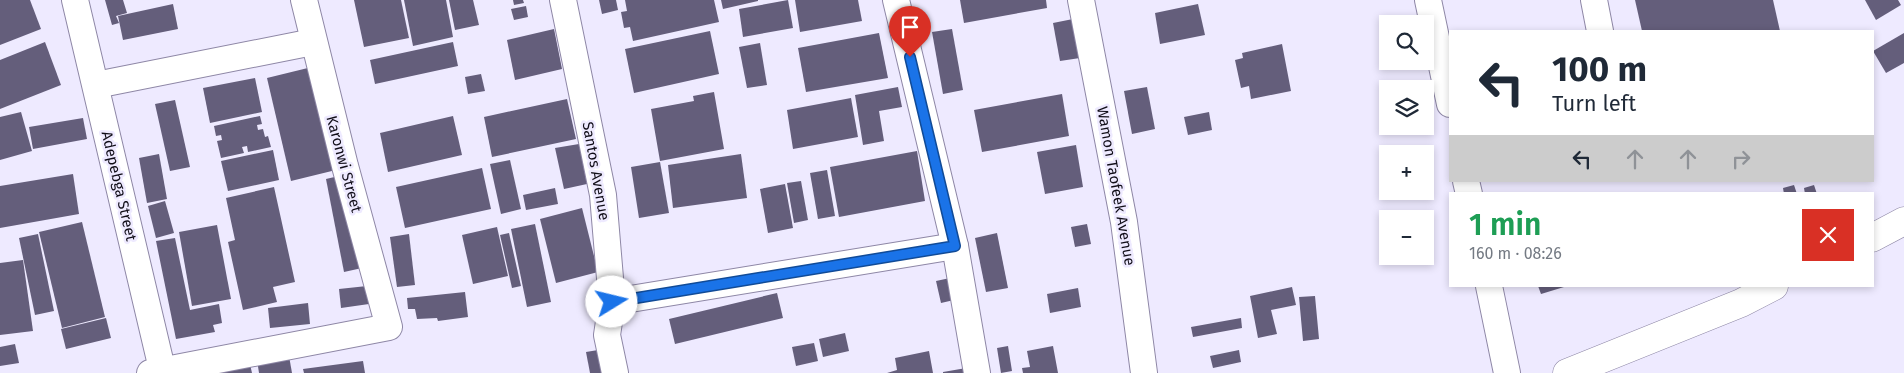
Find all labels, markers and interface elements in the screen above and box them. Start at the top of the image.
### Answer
pin [889,6,931,57]
icon: arrive [896,13,924,41]
map controls [1379,15,1434,265]
button: search [1379,15,1434,70]
text: 100 m [1552,48,1647,90]
icon: left [1469,50,1534,115]
button: layers [1379,80,1434,135]
text: Turn left [1552,90,1636,117]
street label: Wamon Taofeek Avenue [1093,105,1139,267]
street label: Karonwi Street [322,114,366,215]
street label: Santos Avenue [578,120,614,222]
street label: Adepebga Street [98,129,141,243]
button: + [1379,145,1434,200]
icon: left [1568,145,1596,173]
icon: ahead [1621,145,1649,173]
icon: ahead [1674,145,1702,173]
icon: right [1727,145,1755,173]
text: 1 min [1469,207,1541,243]
button: close [1802,209,1854,261]
button: − [1379,210,1434,265]
text: 160 m · 08:26 [1469,244,1562,263]
position arrow [585,275,637,327]

